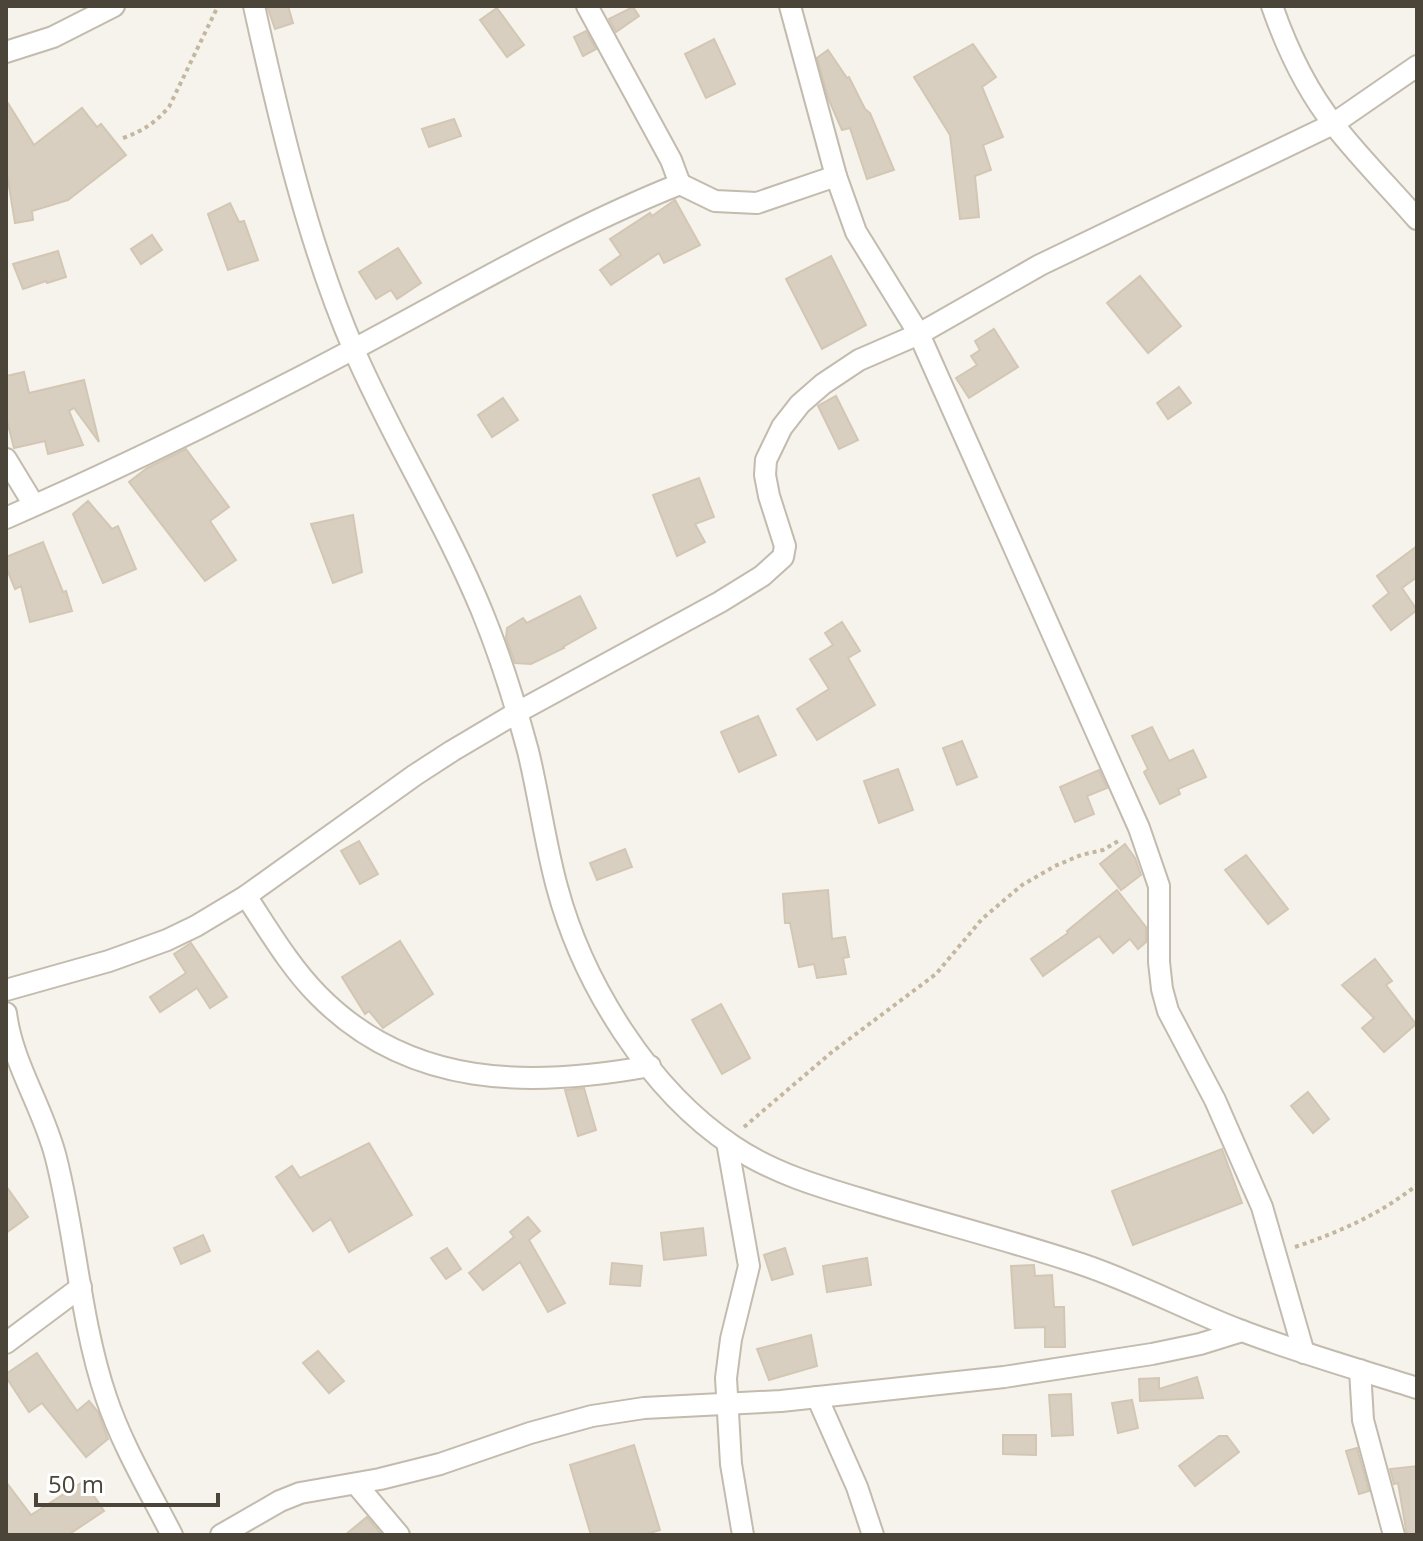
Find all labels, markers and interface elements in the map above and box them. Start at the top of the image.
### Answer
scale bar [36,1457,218,1507]
text: 50 m [48,1467,104,1500]

